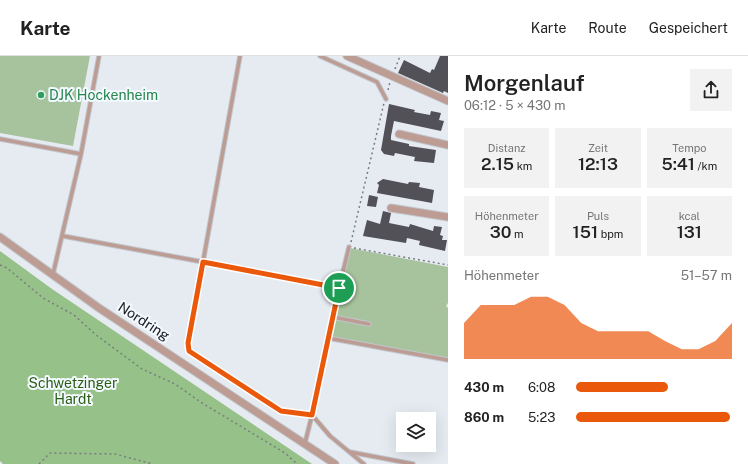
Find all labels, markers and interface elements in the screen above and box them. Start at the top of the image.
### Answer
text: Karte [20,17,70,39]
text: Karte [531,20,566,36]
text: Route [588,20,627,36]
text: Gespeichert [649,20,728,36]
button: share [690,69,732,111]
text: Morgenlauf [464,70,585,96]
place label: DJK Hockenheim [49,87,158,103]
marker: DJK Hockenheim [36,90,46,100]
text: 06:12 · 5 × 430 m [464,98,565,113]
text: Distanz [488,142,526,154]
text: Zeit [588,142,608,154]
text: Tempo [672,142,706,154]
text: 2.15 [481,154,514,174]
text: 12:13 [578,154,618,174]
text: 5:41 [662,154,695,174]
text: km [514,160,532,172]
text: /km [695,160,717,172]
text: Höhenmeter [475,210,538,222]
text: Puls [587,210,609,222]
text: kcal [679,210,700,222]
text: 30 [490,222,511,242]
text: 151 [573,222,598,242]
text: 131 [677,222,702,242]
text: m [511,228,524,240]
text: bpm [598,228,623,240]
text: Höhenmeter [464,268,539,283]
text: 51–57 m [681,268,732,283]
pin [322,271,356,305]
icon: arrive [328,277,350,299]
street label: Nordring [115,298,173,344]
park label: Schwetzinger Hardt [29,375,117,407]
text: 430 m [464,380,504,395]
text: 6:08 [528,380,555,395]
text: 860 m [464,410,504,425]
text: 5:23 [528,410,555,425]
map controls [396,412,436,452]
button: layers [396,412,436,452]

